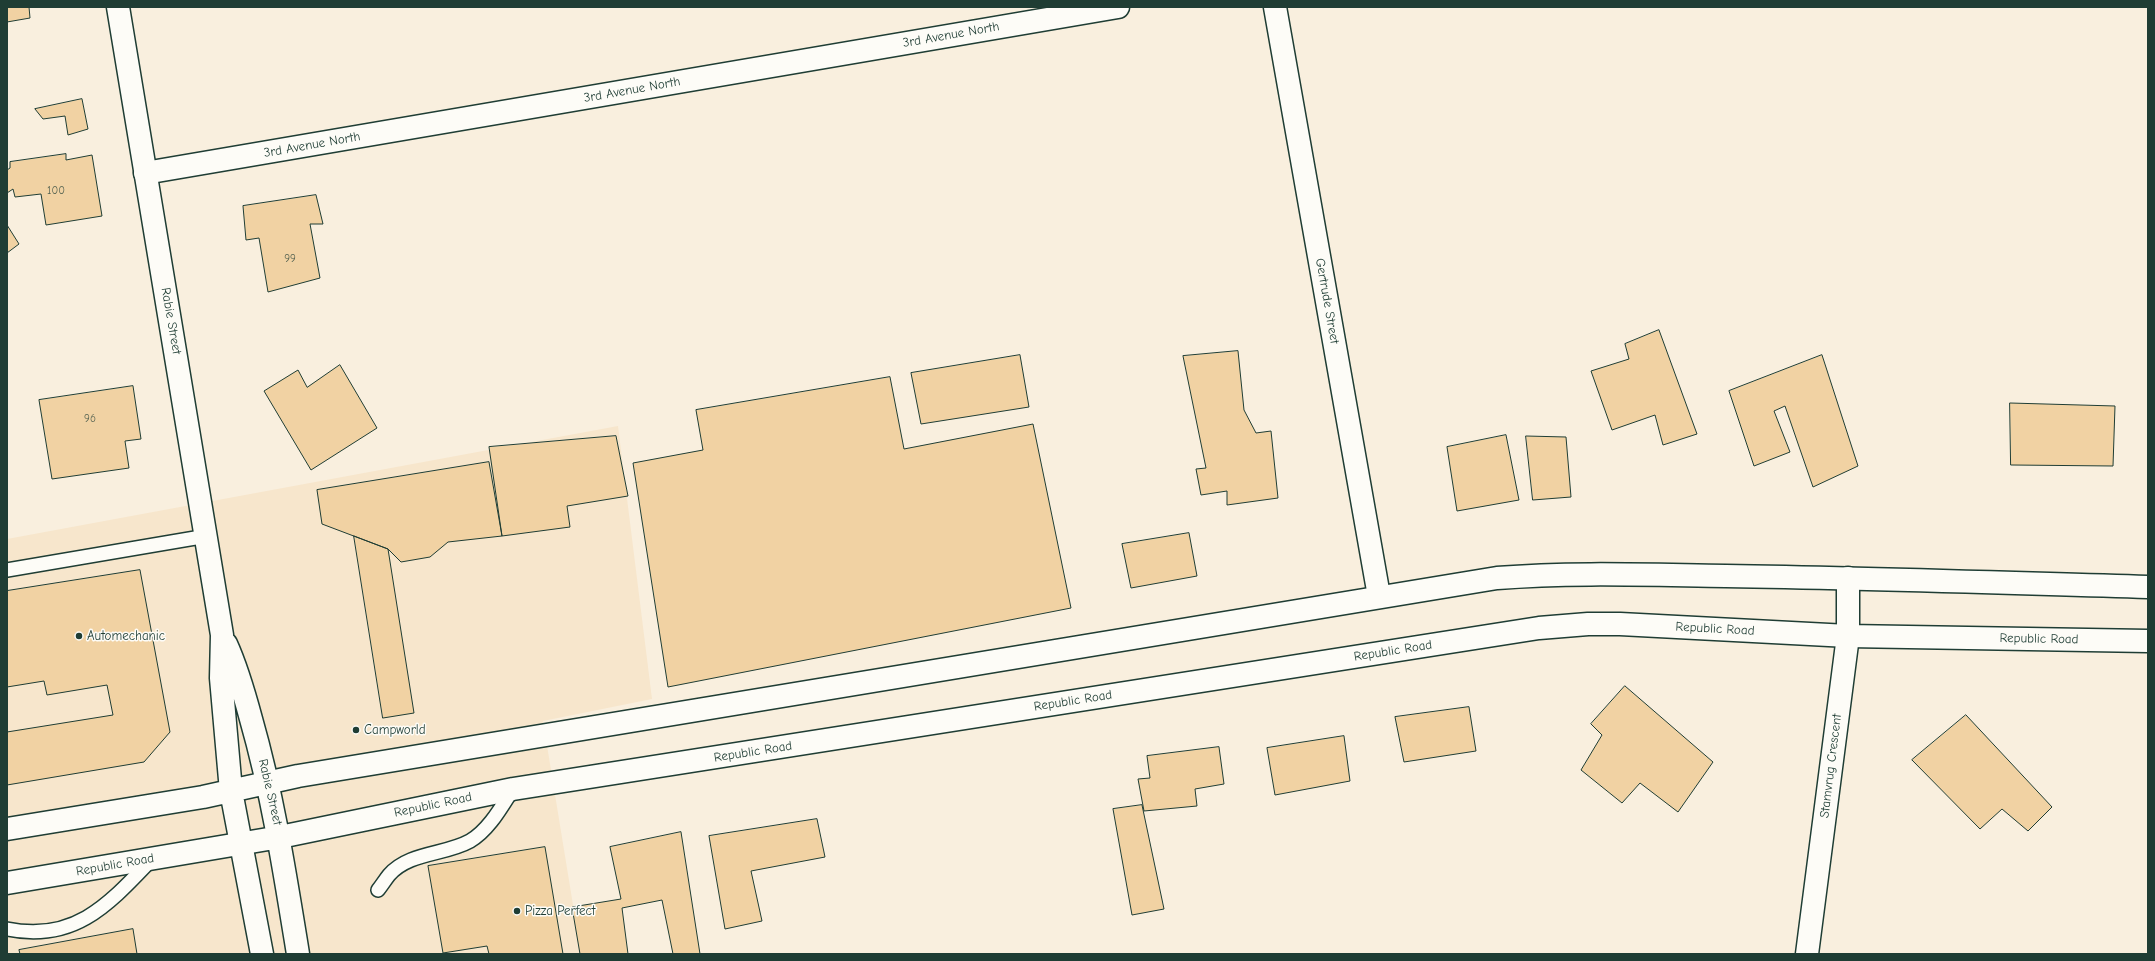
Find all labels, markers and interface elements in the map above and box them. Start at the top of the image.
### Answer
street label: 3rd Avenue North [901,19,1001,51]
street label: 3rd Avenue North [582,74,682,106]
street label: 3rd Avenue North [262,129,362,161]
house number: 100 [47,184,65,198]
house number: 99 [284,252,296,266]
street label: Gertrude Street [1312,257,1342,345]
street label: Rabie Street [157,286,185,356]
house number: 96 [84,412,96,426]
street label: Republic Road [1675,619,1755,639]
place label: Automechanic [87,628,165,644]
marker: Automechanic [74,631,84,641]
street label: Republic Road [1999,631,2079,647]
street label: Republic Road [1353,637,1433,665]
street label: Republic Road [1033,687,1113,715]
street label: Stamvrug Crescent [1817,713,1845,819]
place label: Campworld [364,722,426,738]
marker: Campworld [351,725,361,735]
street label: Republic Road [713,738,793,766]
street label: Rabie Street [255,757,285,827]
street label: Republic Road [393,789,473,821]
street label: Republic Road [75,850,155,880]
place label: Pizza Perfect [525,903,596,919]
marker: Pizza Perfect [512,906,522,916]

